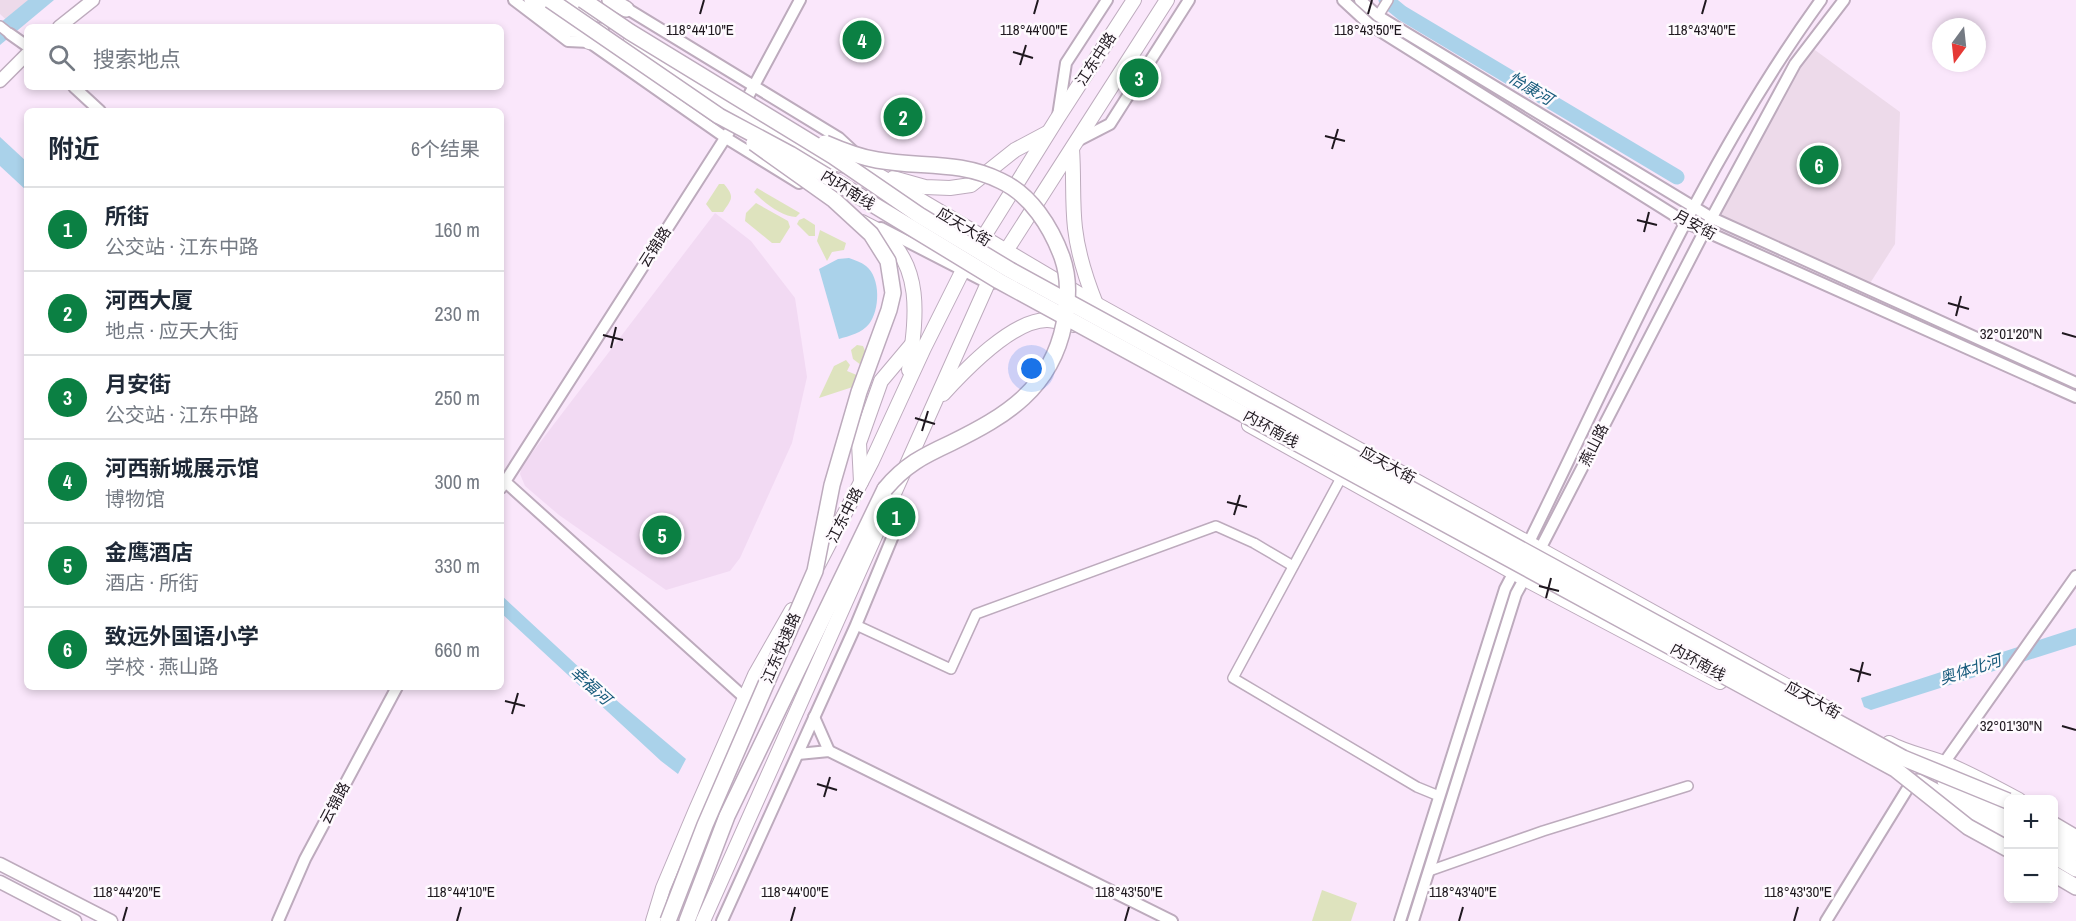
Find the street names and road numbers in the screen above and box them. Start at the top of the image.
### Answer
street label: 江东中路 [1070,28,1121,90]
street label: 内环南线 [817,165,879,214]
street label: 应天大街 [933,202,995,251]
street label: 月安街 [1670,205,1720,244]
street label: 云锦路 [634,222,676,271]
street label: 内环南线 [1240,405,1303,452]
street label: 燕山路 [1574,420,1613,470]
street label: 应天大街 [1357,441,1420,488]
street label: 江东中路 [822,483,868,546]
street label: 江东快速路 [756,609,805,686]
street label: 内环南线 [1667,638,1730,685]
street label: 应天大街 [1782,676,1845,723]
street label: 云锦路 [315,778,354,828]

